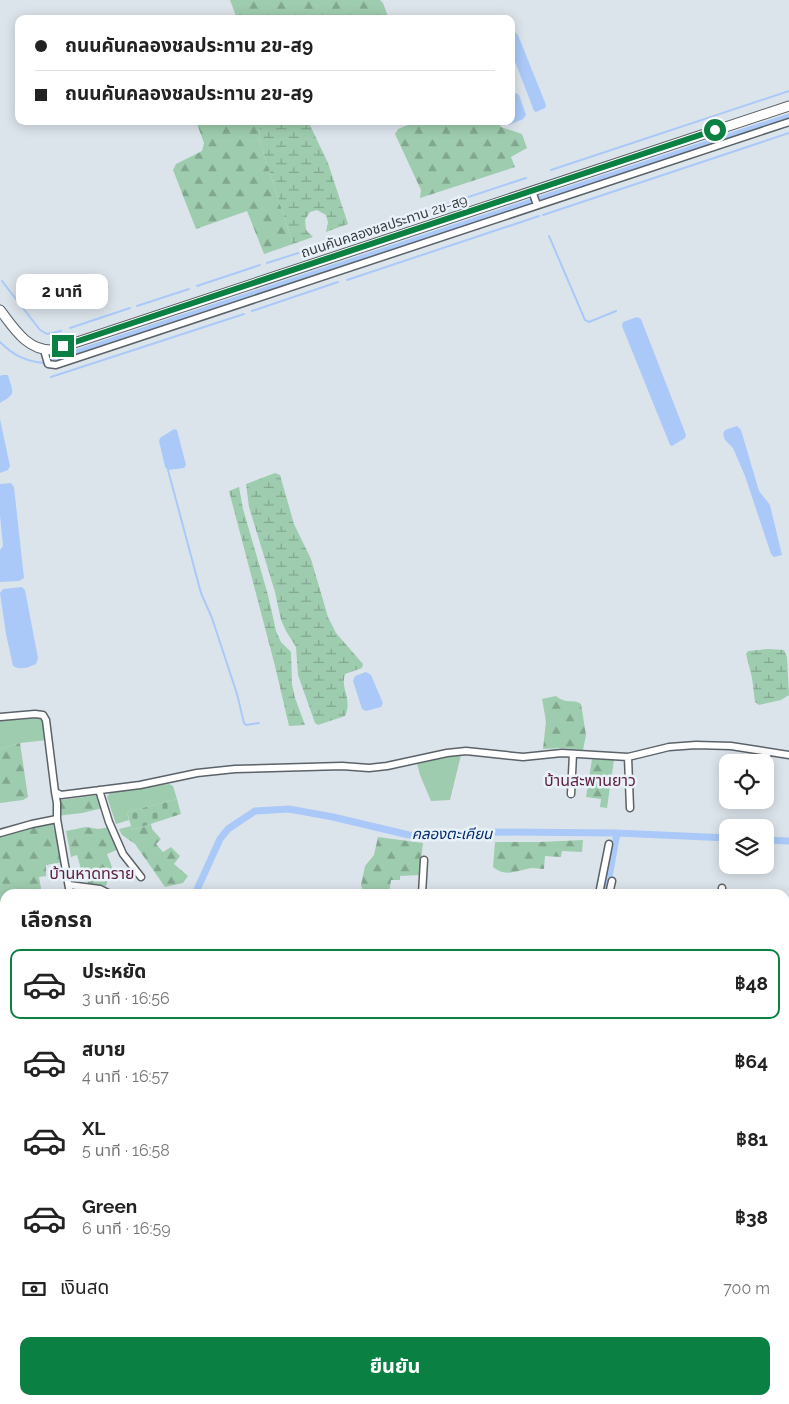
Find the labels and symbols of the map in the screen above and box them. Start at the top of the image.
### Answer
route start [704,119,726,141]
street label: ถนนคันคลองชลประทาน 2ข-ส9 [299,191,469,261]
callout: 2 นาที [17,274,109,308]
route end [52,335,74,357]
district label: บ้านสะพานยาว [544,771,636,790]
water label: คลองตะเคียน [412,825,493,843]
district label: บ้านหาดทราย [49,864,135,883]

